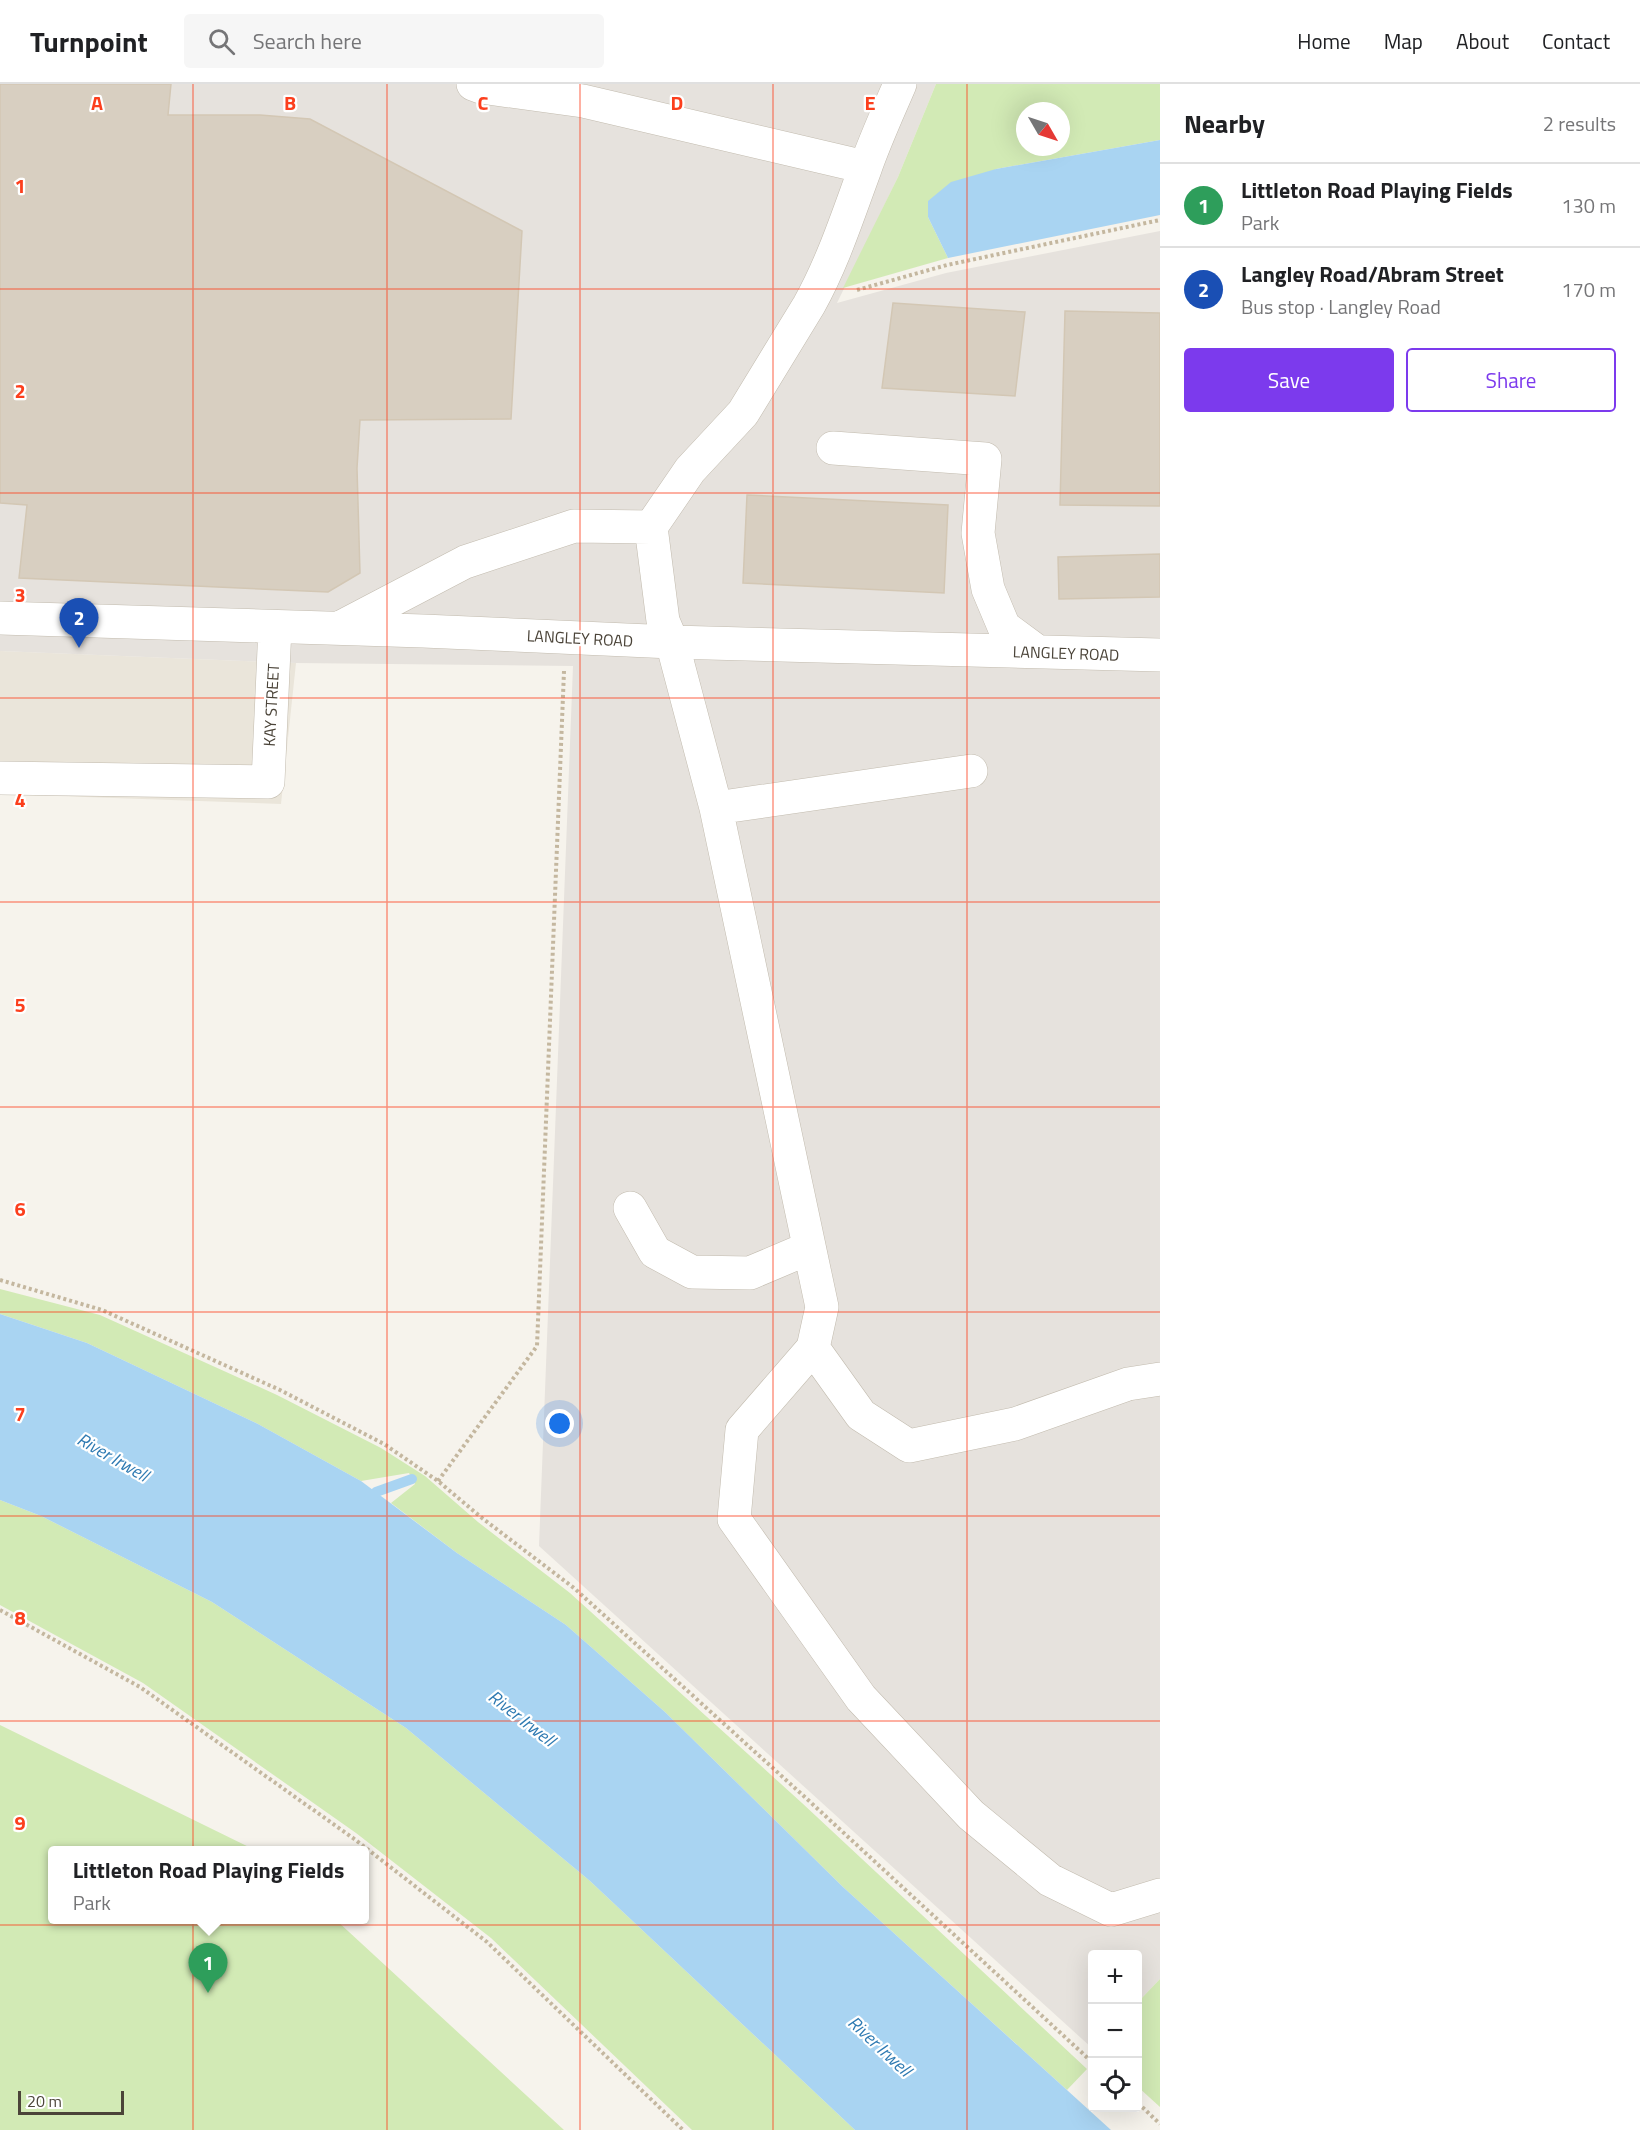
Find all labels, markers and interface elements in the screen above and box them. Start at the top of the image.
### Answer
search box [184,14,604,68]
text: Turnpoint [30,20,148,63]
text: Search here [253,24,362,58]
icon: search [205,25,238,58]
text: Home [1297,25,1351,57]
text: Map [1384,25,1423,57]
text: About [1456,25,1509,57]
text: Contact [1542,25,1610,57]
text: A [91,87,103,118]
text: B [284,87,296,118]
text: C [478,87,489,118]
text: D [671,87,683,118]
text: E [864,87,876,118]
north arrow [1016,102,1070,156]
text: Nearby [1184,104,1265,143]
text: 2 results [1543,108,1616,139]
text: 1 [14,170,26,201]
text: Littleton Road Playing Fields [1241,173,1513,207]
text: 1 [1198,190,1209,221]
text: 130 m [1561,190,1616,221]
text: Park [1241,207,1279,238]
text: Langley Road/Abram Street [1241,257,1504,291]
text: 2 [1198,274,1209,305]
text: 170 m [1561,274,1616,305]
text: Bus stop · Langley Road [1241,291,1441,322]
button: Save [1184,348,1394,412]
button: Share [1406,348,1616,412]
text: 2 [14,375,26,406]
text: 3 [14,579,26,610]
pin: 2 [60,598,98,648]
street label: LANGLEY ROAD [526,623,634,653]
street label: LANGLEY ROAD [1012,639,1120,667]
street label: KAY STREET [257,662,285,747]
text: 4 [14,784,26,815]
text: 5 [14,989,26,1020]
text: 6 [14,1193,26,1224]
text: 7 [14,1398,26,1429]
your location [545,1409,574,1438]
water label: River Irwell [72,1426,156,1489]
text: 8 [14,1602,26,1633]
water label: River Irwell [483,1683,563,1754]
text: 9 [14,1807,26,1838]
popup [48,1846,369,1924]
text: Littleton Road Playing Fields [73,1853,344,1887]
text: Park [73,1887,111,1918]
pin: 1 [188,1944,228,1993]
map controls [1088,1950,1142,2112]
button: + [1088,1950,1142,2004]
button: − [1088,2004,1142,2058]
water label: River Irwell [842,2009,920,2084]
button: locate [1088,2058,1142,2112]
scale bar [18,2088,124,2116]
text: 20 m [27,2089,62,2113]

